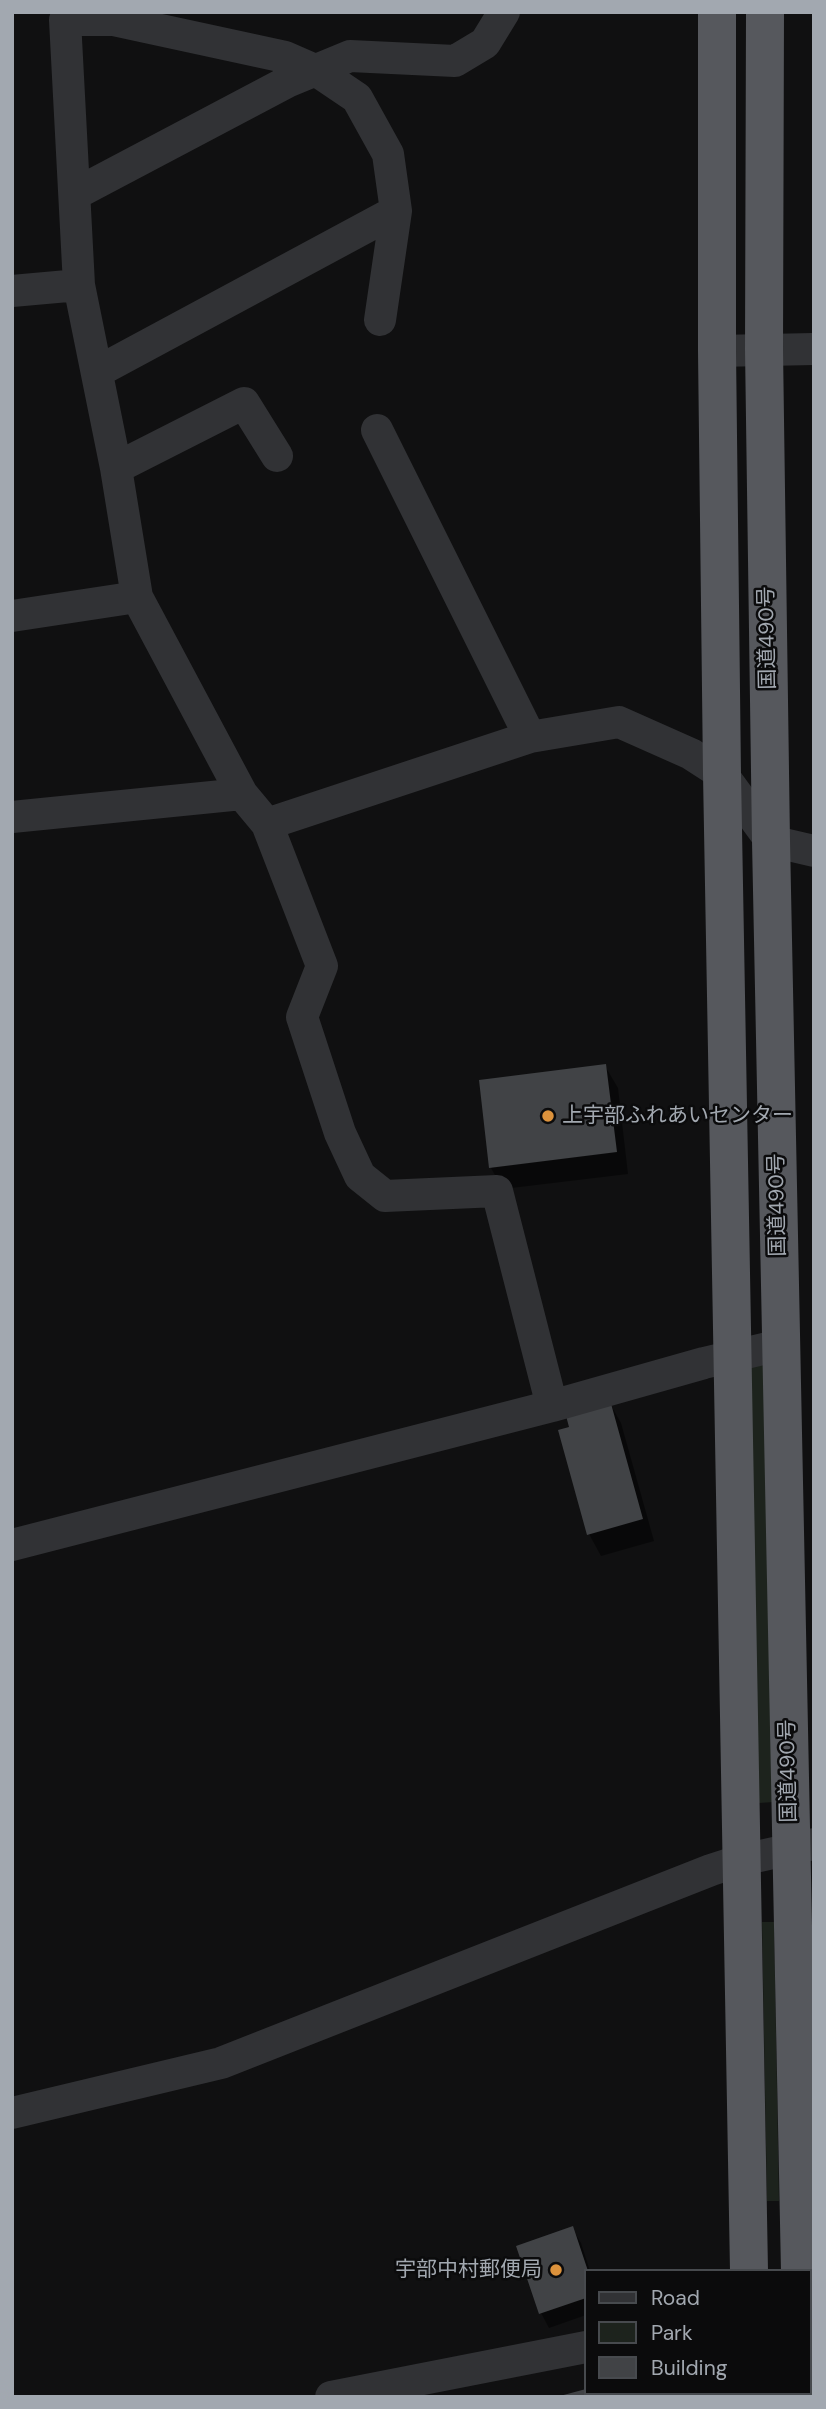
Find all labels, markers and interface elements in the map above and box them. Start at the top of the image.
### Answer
street label: 国道490号 [755,586,781,690]
place label: 上宇部ふれあいセンター [562,1103,793,1129]
marker: 上宇部ふれあいセンター [540,1108,556,1124]
street label: 国道490号 [765,1153,791,1257]
street label: 国道490号 [776,1719,802,1823]
place label: 宇部中村郵便局 [395,2257,542,2283]
marker: 宇部中村郵便局 [548,2262,564,2278]
legend [584,2269,812,2395]
text: Road [651,2284,700,2312]
text: Park [651,2319,692,2347]
text: Building [651,2354,727,2382]

